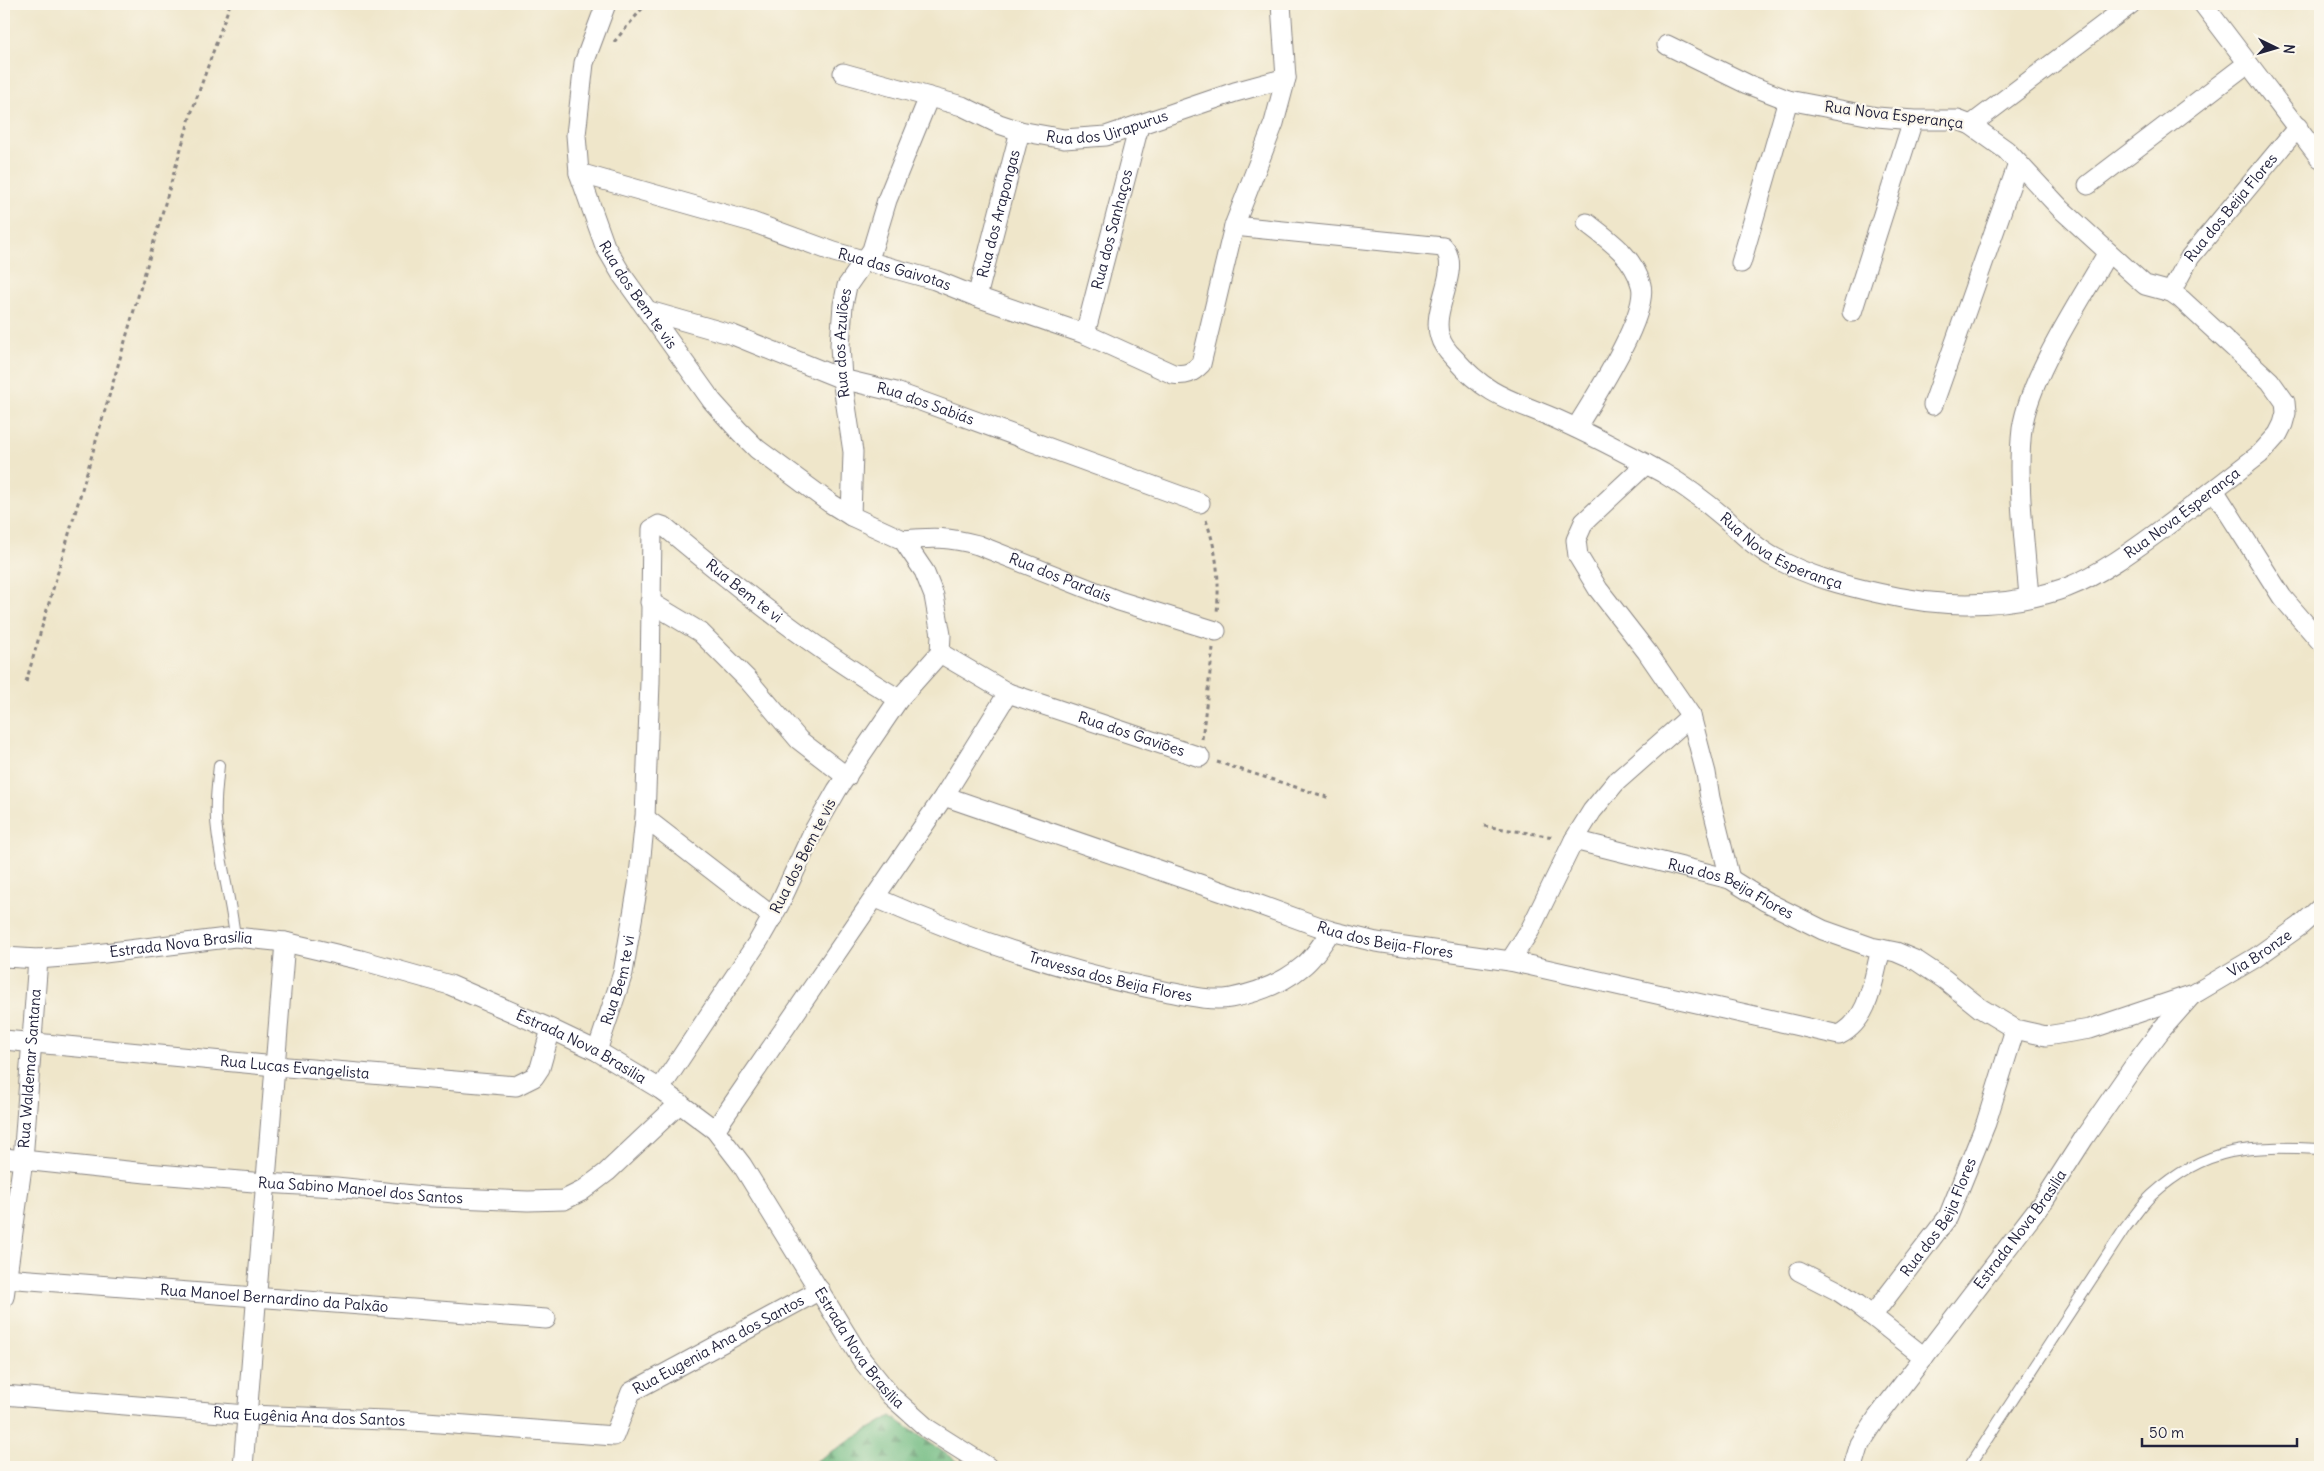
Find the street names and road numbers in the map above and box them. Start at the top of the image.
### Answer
street label: Rua Nova Esperança [1823,97,1965,133]
street label: Rua dos Uirapurus [1045,106,1171,148]
street label: Rua dos Arapongas [972,147,1024,280]
street label: Rua dos Beija Flores [2180,149,2281,266]
street label: Rua dos Sanhaços [1087,167,1136,292]
street label: Rua dos Bem te vis [595,237,682,353]
street label: Rua das Gaivotas [836,244,954,295]
street label: Rua dos Azulões [830,286,855,399]
street label: Rua dos Sabiás [875,378,977,429]
street label: Rua Nova Esperança [2120,463,2244,562]
street label: Rua Nova Esperança [1716,508,1845,593]
street label: Rua dos Pardais [1006,548,1114,606]
street label: Rua Bem te vi [702,555,786,627]
street label: Rua dos Gaviões [1076,707,1188,760]
street label: Rua dos Bem te vis [765,795,840,916]
street label: Rua dos Beija Flores [1666,854,1797,923]
street label: Rua dos Beija-Flores [1315,917,1455,962]
street label: Via Bronze [2224,925,2295,981]
street label: Estrada Nova Brasilia [108,927,254,961]
street label: Rua Bem te vi [596,934,638,1027]
street label: Travessa dos Beija Flores [1026,947,1194,1005]
street label: Rua Waldemar Santana [14,988,45,1149]
street label: Estrada Nova Brasilia [513,1005,650,1088]
street label: Rua Lucas Evangelista [219,1051,371,1083]
street label: Rua dos Beija Flores [1896,1155,1980,1280]
street label: Estrada Nova Brasilia [1969,1166,2071,1293]
street label: Rua Sabino Manoel dos Santos [257,1173,464,1207]
street label: Rua Manoel Bernardino da Palxão [159,1280,389,1316]
street label: Estrada Nova Brasilia [810,1283,909,1412]
street label: Rua Eugenia Ana dos Santos [629,1290,807,1398]
street label: Rua Eugênia Ana dos Santos [212,1402,406,1430]

